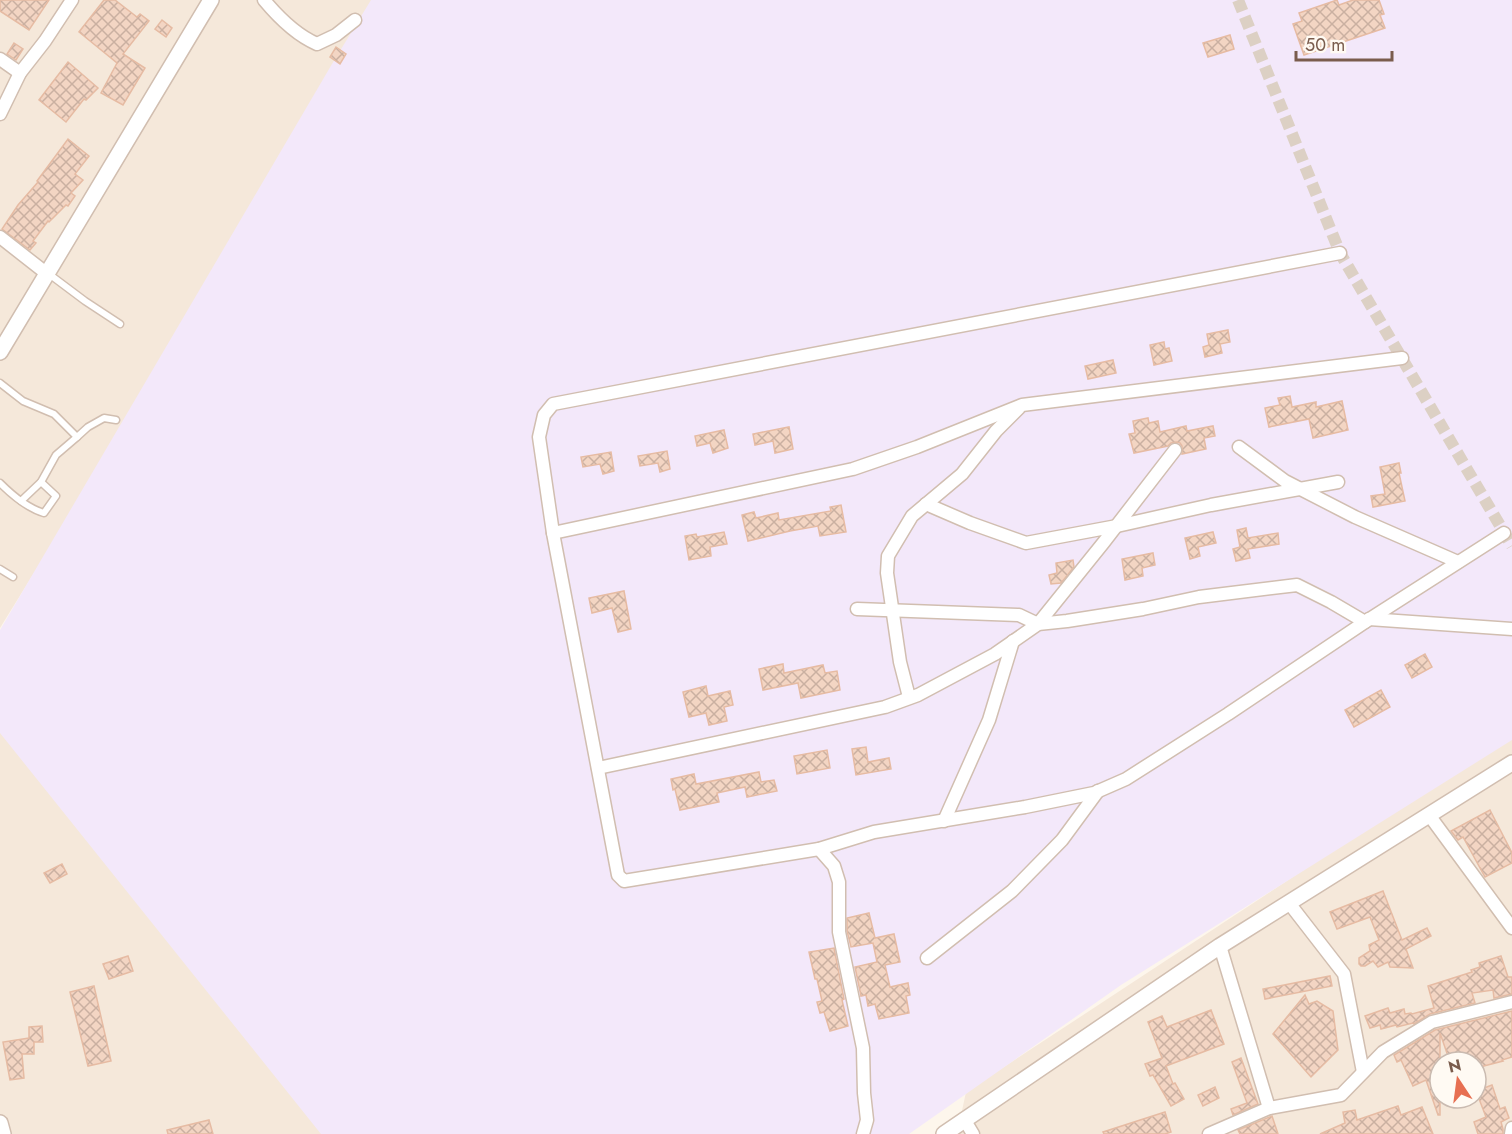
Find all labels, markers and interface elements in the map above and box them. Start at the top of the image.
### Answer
scale bar [1296,24,1392,62]
text: 50 m [1305,32,1345,58]
north arrow [1428,1050,1488,1110]
text: N [1446,1053,1464,1079]

